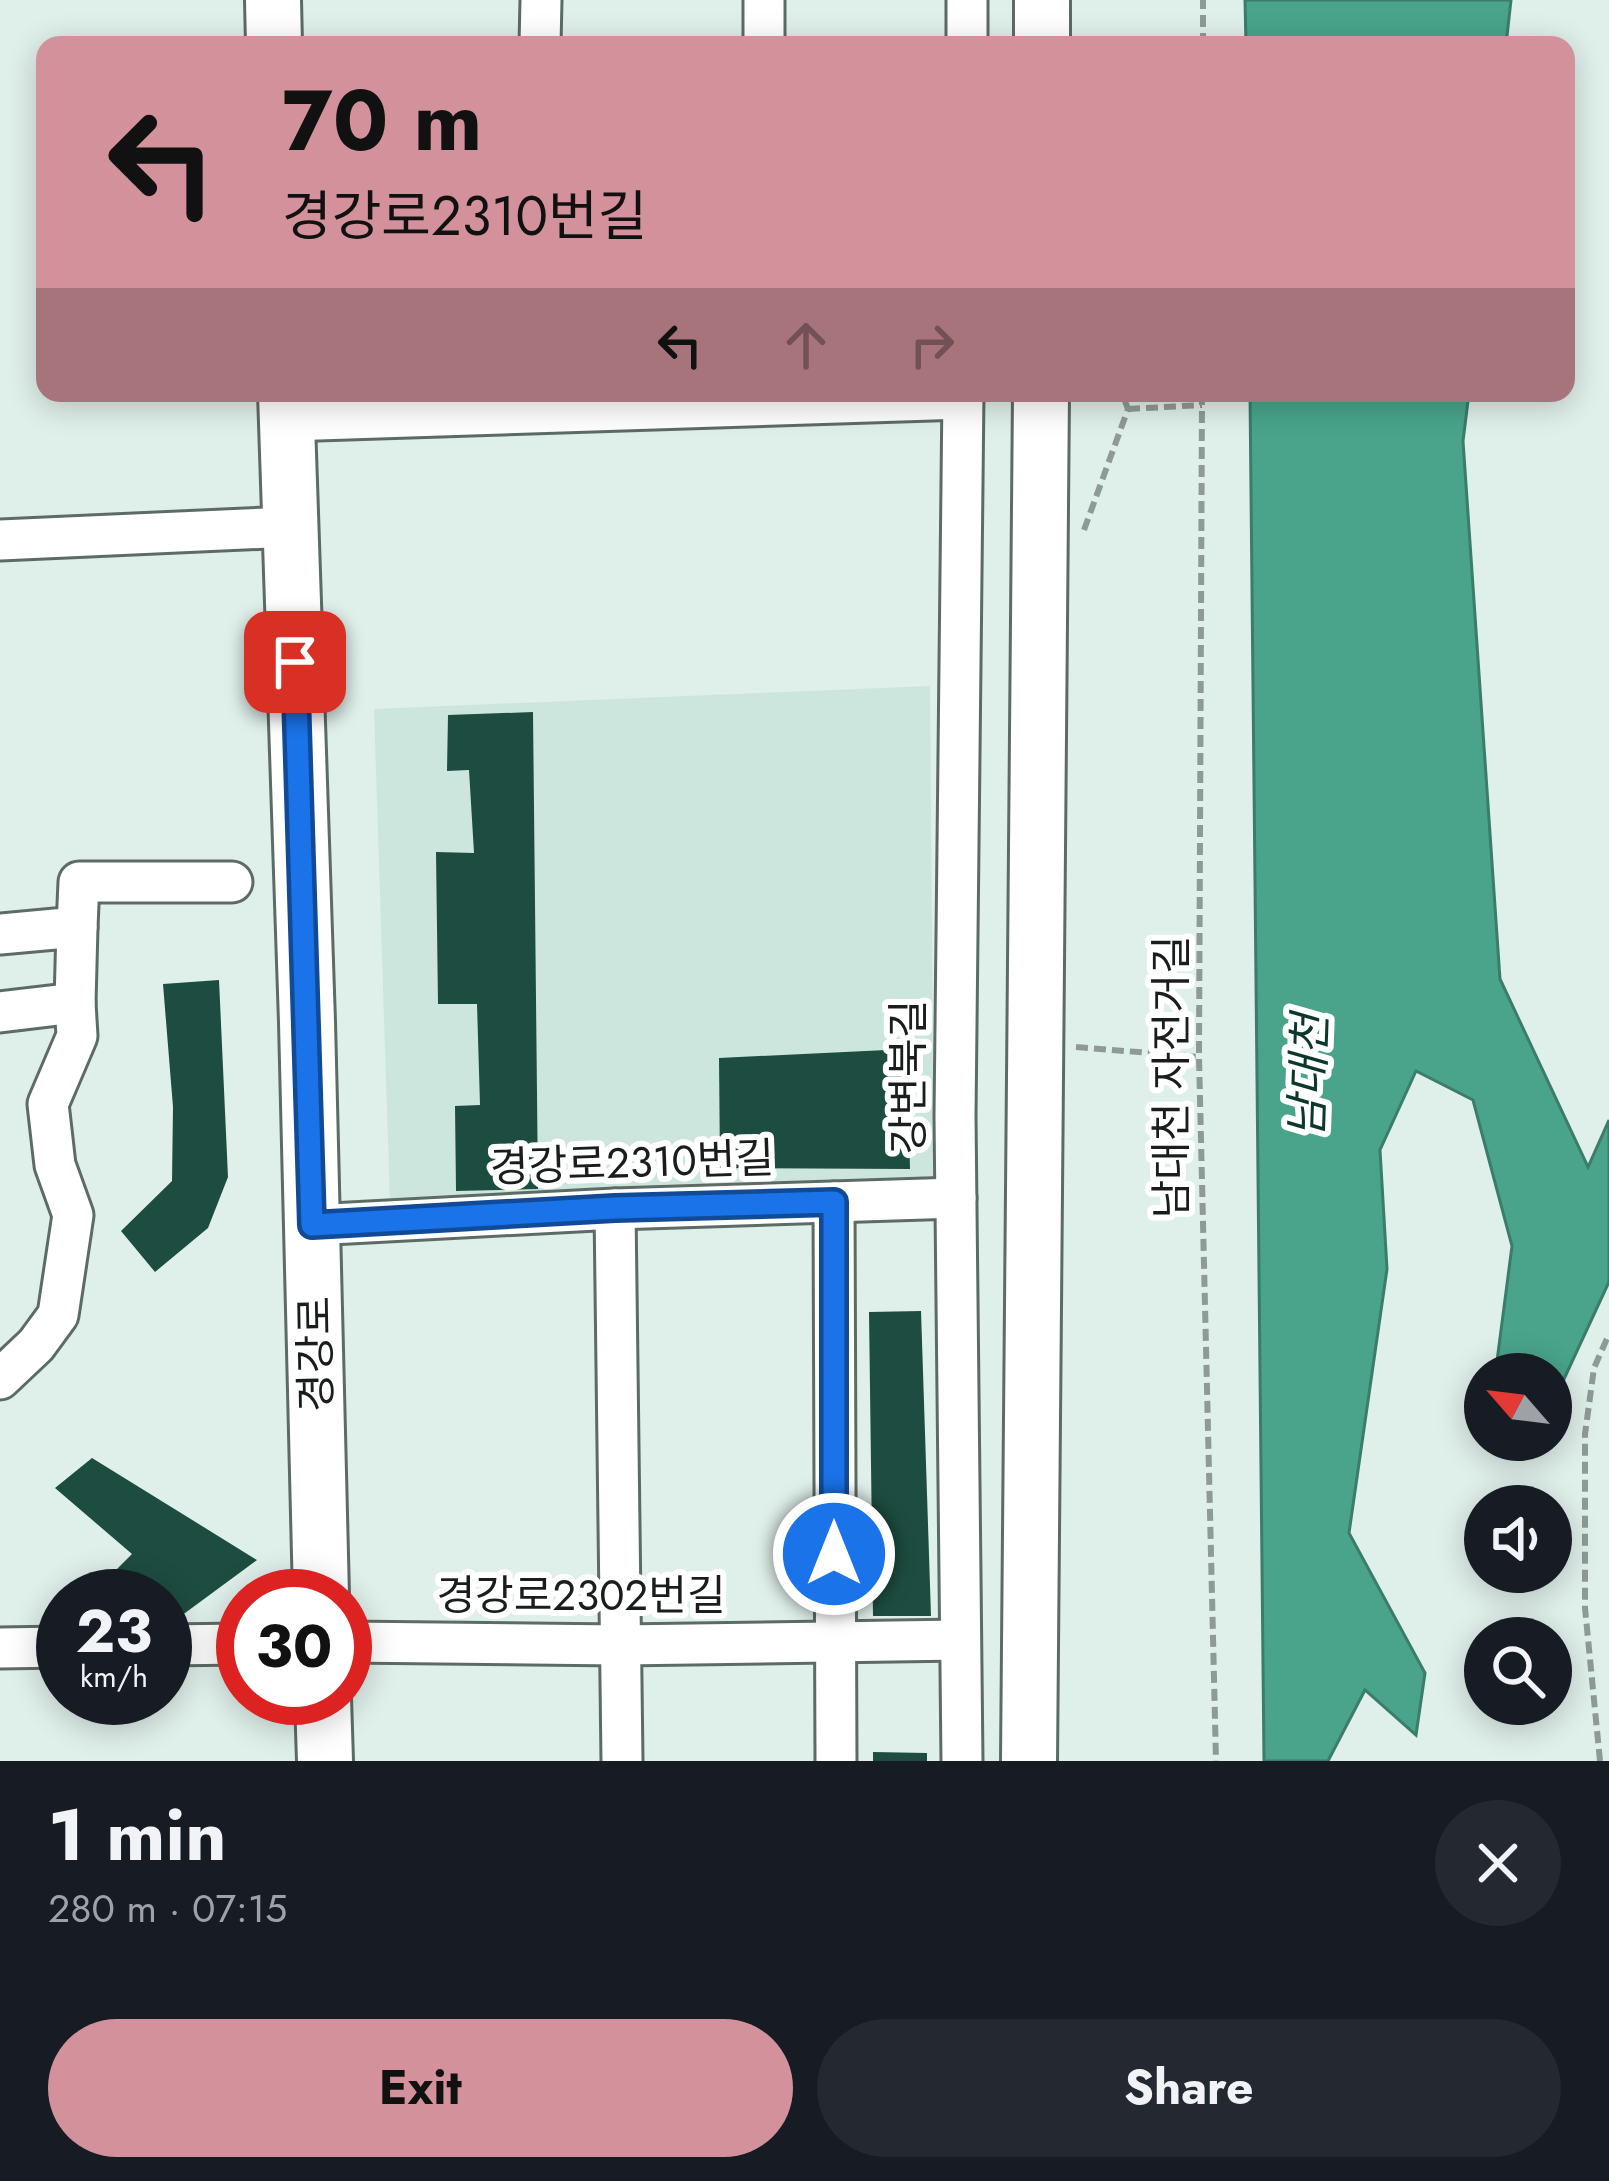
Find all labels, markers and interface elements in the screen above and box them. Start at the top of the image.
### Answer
text: 70 m [282,60,482,182]
icon: left [84,84,240,240]
text: 경강로2310번길 [282,177,647,255]
icon: left [647,312,713,378]
icon: ahead [773,312,839,378]
icon: right [899,312,965,378]
pin [244,611,346,713]
icon: arrive [262,629,328,695]
street label: 남대천 자전거길 [1141,935,1202,1219]
street label: 강변북길 [878,1000,939,1154]
water label: 남대천 [1274,1008,1343,1139]
street label: 경강로2310번길 [489,1127,775,1198]
street label: 경강로 [284,1296,347,1412]
north arrow [1464,1353,1572,1461]
map controls [1464,1353,1572,1725]
button: sound [1464,1485,1572,1593]
position arrow [771,1491,897,1617]
street label: 경강로2302번길 [436,1565,726,1626]
speed limit sign: 30 [216,1569,372,1725]
text: 23 [76,1588,152,1675]
button: search [1464,1617,1572,1725]
text: km/h [80,1655,148,1698]
text: 1 min [48,1783,227,1887]
button: close [1435,1800,1561,1926]
text: 280 m · 07:15 [48,1880,287,1937]
button: Exit [48,2019,793,2157]
button: Share [817,2019,1561,2157]

